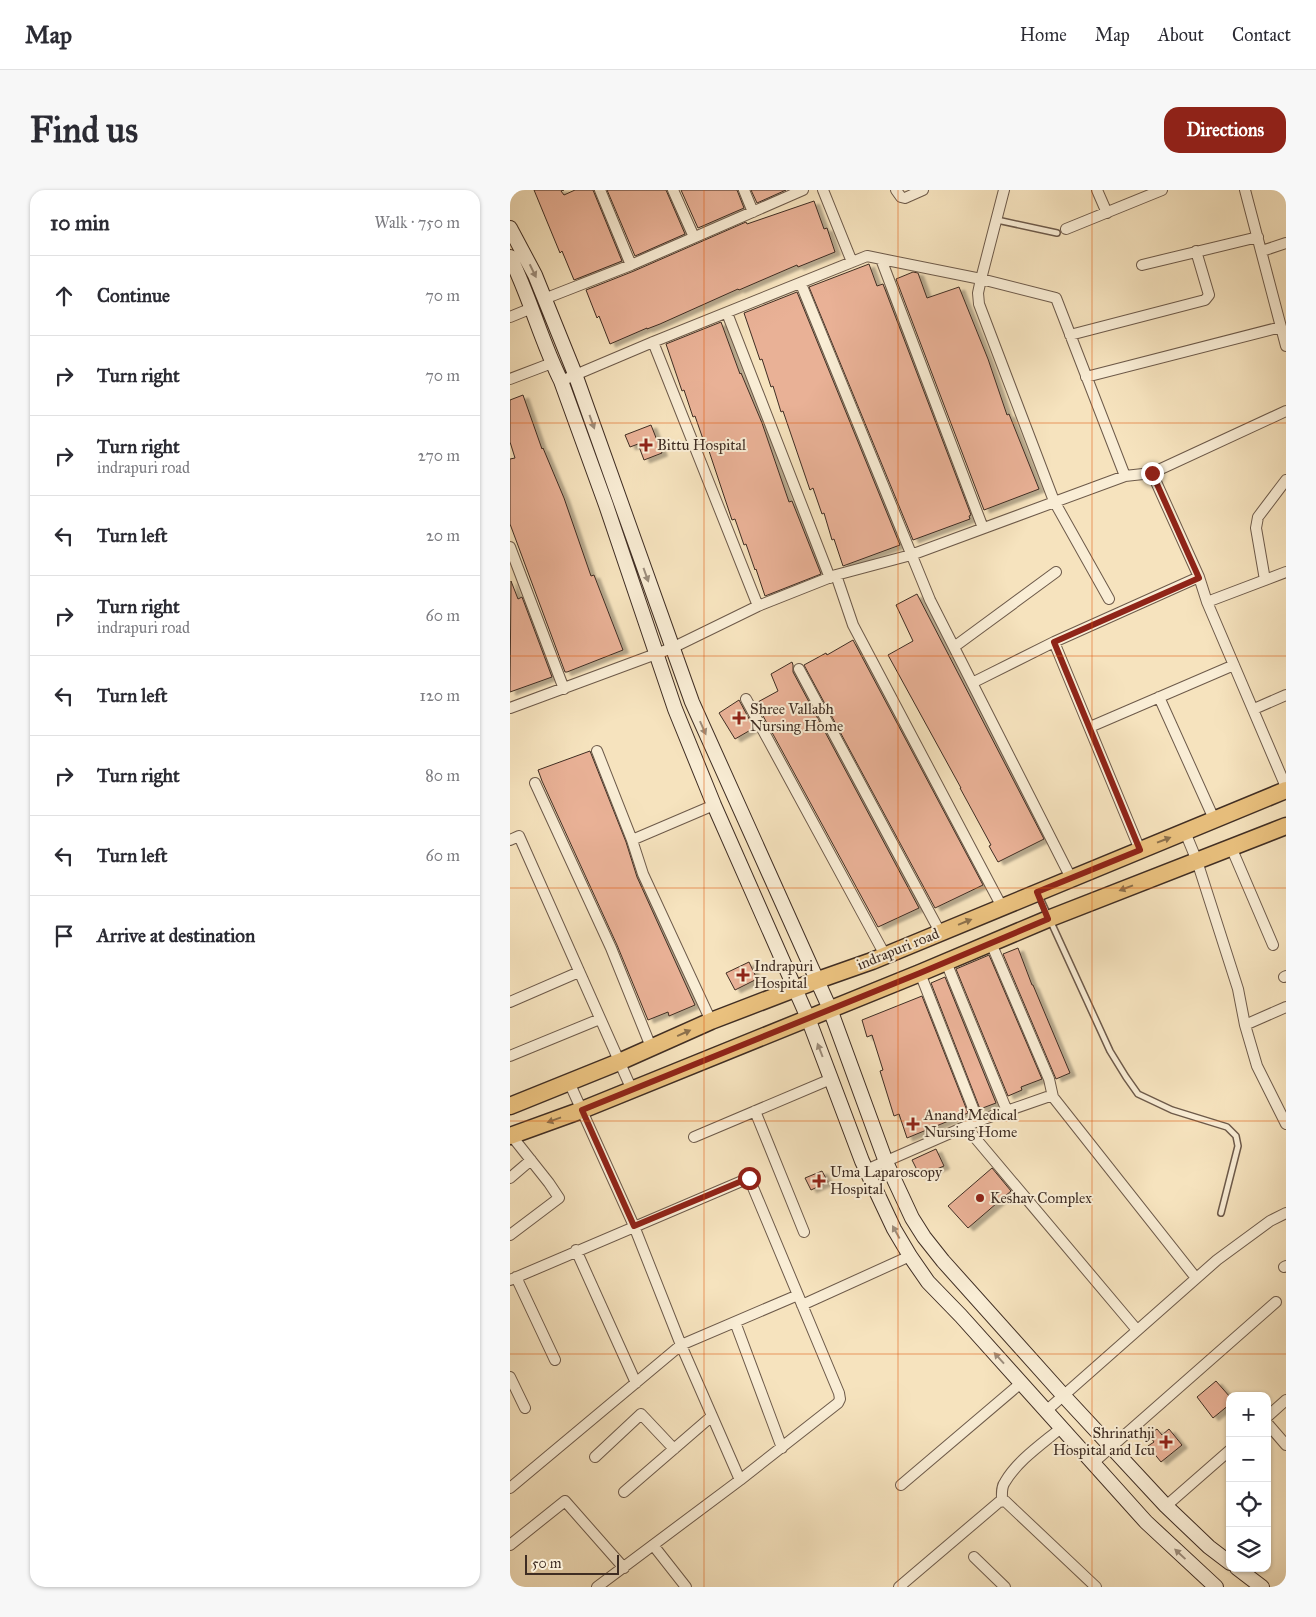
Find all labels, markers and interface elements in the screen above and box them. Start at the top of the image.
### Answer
text: Map [25,20,72,50]
text: Home [1020,24,1067,46]
text: Map [1095,24,1130,46]
text: About [1158,24,1204,46]
text: Contact [1232,24,1291,46]
button: Directions [1164,107,1286,153]
text: Find us [30,109,138,152]
text: 10 min [50,210,110,236]
text: Walk · 750 m [375,213,460,232]
one-way arrow [529,264,537,278]
icon: ahead [50,282,78,310]
text: Continue [97,284,170,307]
text: 70 m [425,286,460,305]
icon: right [50,362,78,390]
text: Turn right [97,364,180,387]
text: 70 m [425,366,460,385]
one-way arrow [589,415,596,430]
text: Turn right [97,435,180,458]
place label: Bittu Hospital [657,436,747,454]
marker: Bittu Hospital [639,438,653,452]
icon: right [50,442,78,470]
text: 270 m [418,446,460,465]
text: indrapuri road [97,458,190,477]
route end [1141,462,1164,485]
icon: left [50,522,78,550]
text: Turn left [97,524,167,547]
text: 20 m [426,526,460,545]
one-way arrow [643,568,650,583]
text: Turn right [97,595,180,618]
icon: right [50,602,78,630]
text: 60 m [426,606,460,625]
text: indrapuri road [97,618,190,637]
icon: left [50,682,78,710]
text: Turn left [97,684,167,707]
text: 120 m [420,686,460,705]
place label: Shree Vallabh Nursing Home [750,700,843,735]
marker: Shree Vallabh Nursing Home [732,711,746,725]
one-way arrow [699,721,707,735]
icon: right [50,762,78,790]
text: Turn right [97,764,180,787]
text: 80 m [425,766,460,785]
one-way arrow [1157,836,1171,844]
icon: left [50,842,78,870]
text: Turn left [97,844,167,867]
text: 60 m [426,846,460,865]
one-way arrow [1118,884,1133,892]
one-way arrow [958,918,973,926]
icon: arrive [50,922,78,950]
text: Arrive at destination [97,924,255,947]
street label: indrapuri road [854,924,942,974]
place label: Indrapuri Hospital [754,957,813,992]
marker: Indrapuri Hospital [736,968,750,982]
one-way arrow [677,1029,691,1037]
one-way arrow [816,1043,823,1058]
place label: Anand Medical Nursing Home [923,1106,1018,1141]
one-way arrow [546,1116,561,1124]
marker: Anand Medical Nursing Home [906,1117,920,1131]
place label: Uma Laparoscopy Hospital [830,1163,943,1198]
route start [738,1167,761,1190]
marker: Uma Laparoscopy Hospital [812,1174,826,1188]
place label: Keshav Complex [990,1189,1092,1207]
marker: Keshav Complex [974,1192,986,1204]
one-way arrow [892,1225,900,1240]
one-way arrow [993,1351,1004,1364]
map controls [1226,1392,1271,1572]
button: + [1226,1392,1271,1437]
place label: Shrinathji Hospital and Icu [1053,1424,1155,1459]
marker: Shrinathji Hospital and Icu [1159,1435,1173,1449]
button: − [1226,1437,1271,1482]
button: locate [1226,1482,1271,1527]
button: layers [1226,1527,1271,1572]
one-way arrow [1175,1548,1187,1560]
scale bar [525,1552,619,1575]
text: 50 m [532,1555,561,1572]

